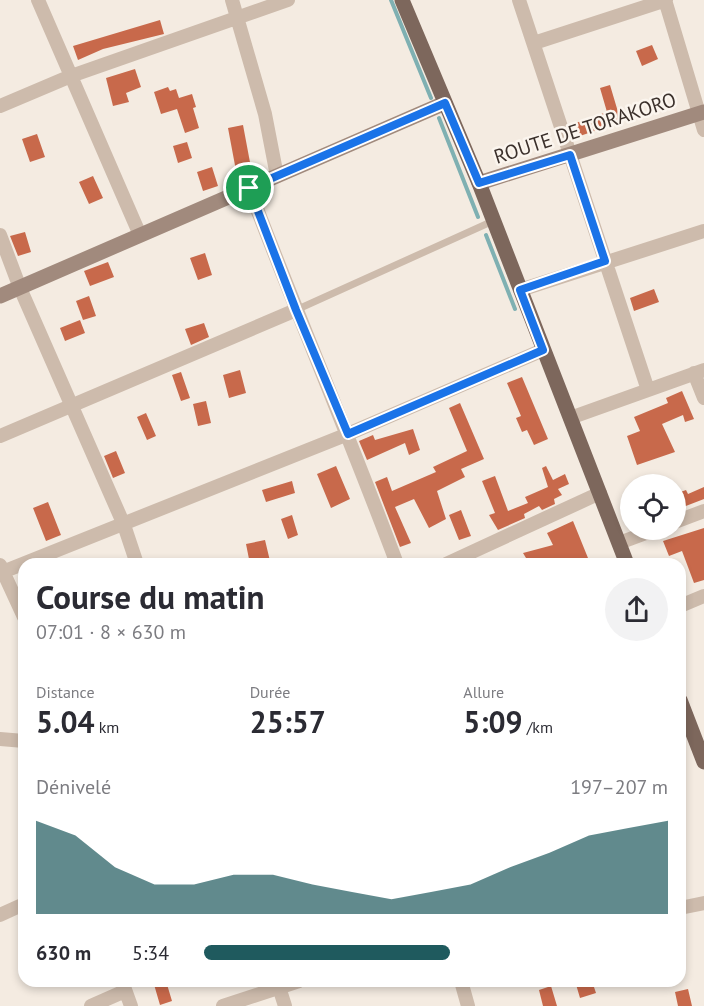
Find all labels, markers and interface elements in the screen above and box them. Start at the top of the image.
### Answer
street label: ROUTE DE TORAKORO [491,86,679,170]
pin [223,162,274,213]
icon: arrive [232,171,265,204]
map controls [620,474,686,540]
button: locate [620,474,686,540]
text: Course du matin [36,575,265,618]
button: share [605,578,668,641]
text: 07:01 · 8 × 630 m [36,619,186,645]
text: Distance [36,682,95,702]
text: Durée [250,682,290,702]
text: Allure [463,682,504,702]
text: 5.04 [36,702,94,741]
text: 25:57 [250,702,326,741]
text: 5:09 [463,702,522,741]
text: km [94,717,119,737]
text: /km [522,717,553,737]
text: Dénivelé [36,774,111,800]
text: 197–207 m [570,774,668,800]
text: 630 m [36,940,91,966]
text: 5:34 [132,940,169,966]

